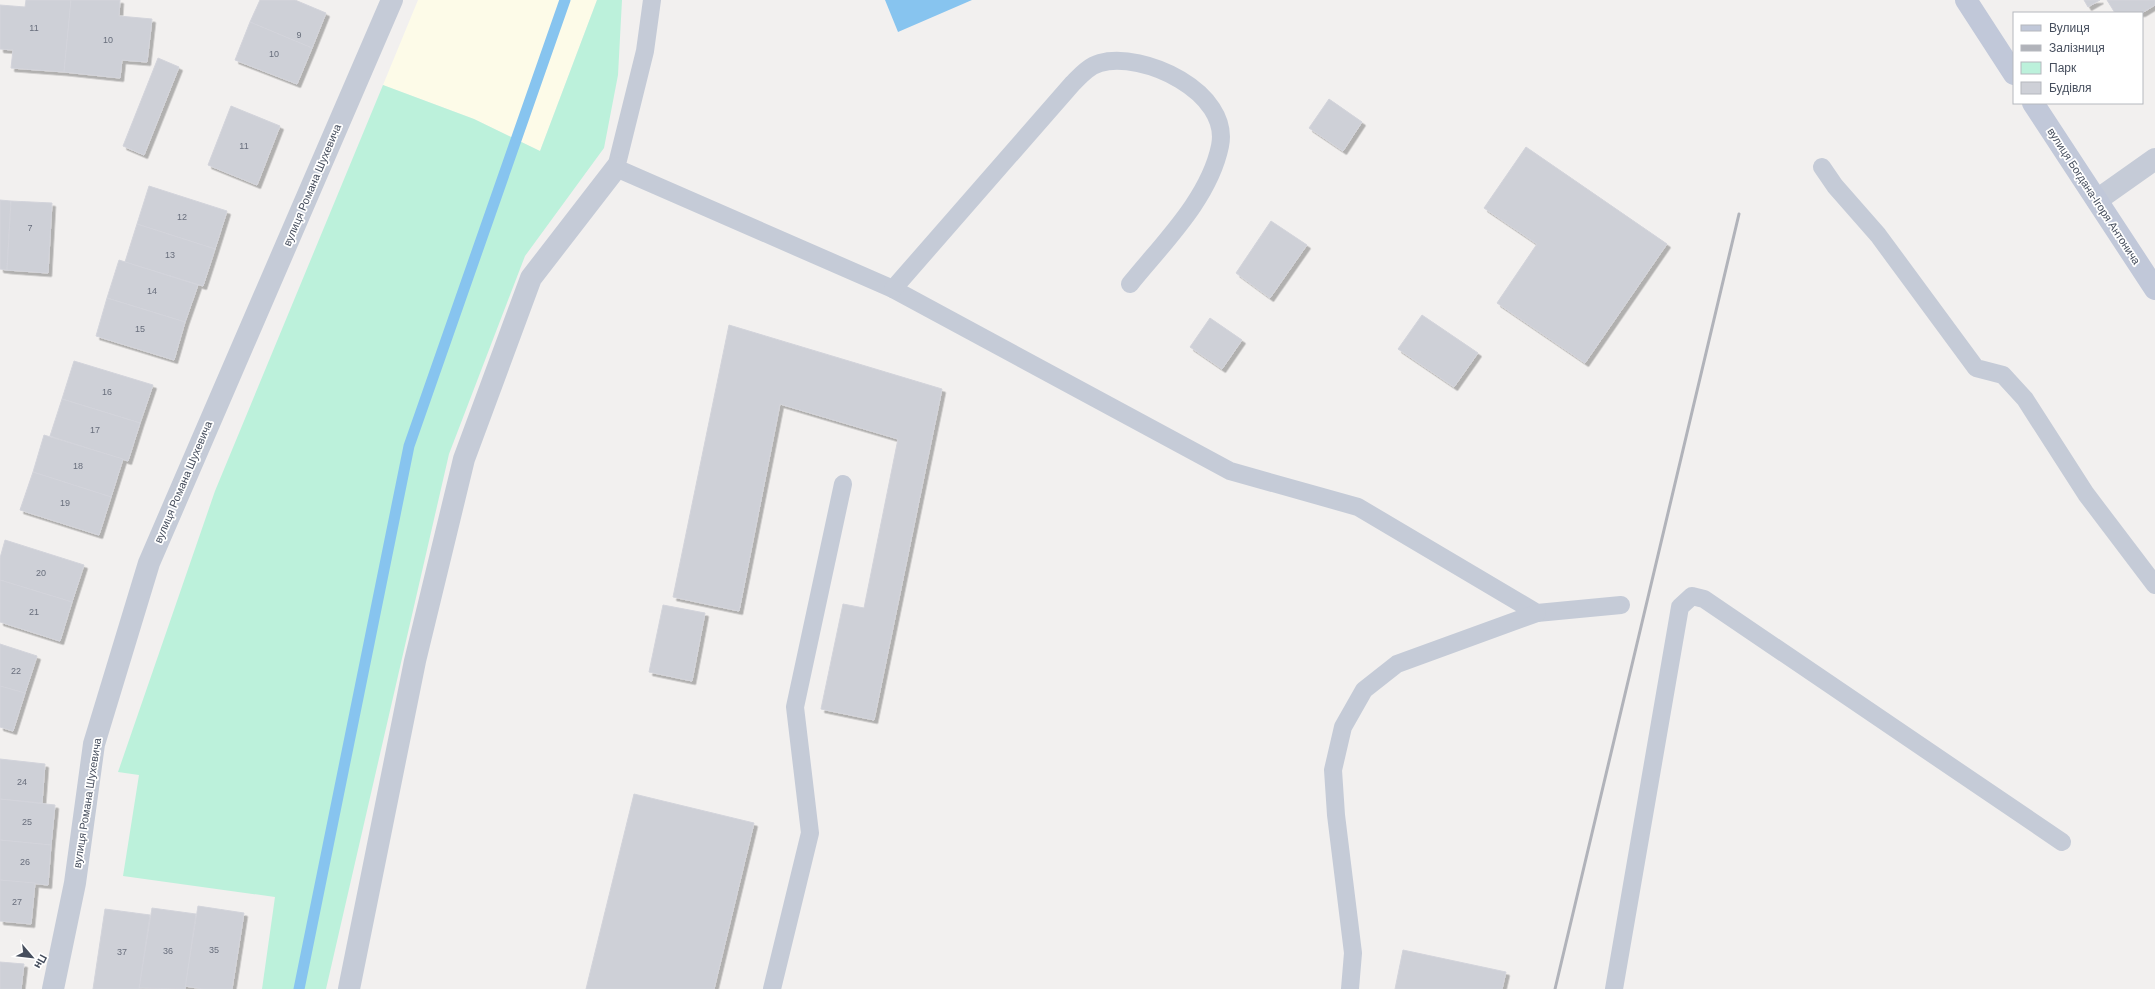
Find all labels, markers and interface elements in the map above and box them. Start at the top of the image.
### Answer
legend [2013,12,2143,104]
text: Вулиця [2049,21,2090,35]
house number: 11 [29,23,39,33]
house number: 9 [296,30,302,40]
house number: 10 [103,35,113,45]
text: Залізниця [2049,41,2105,55]
house number: 10 [269,49,279,59]
text: Парк [2049,61,2077,75]
text: Будівля [2049,81,2091,95]
street label: вулиця Романа Шухевича [281,121,344,248]
street label: вулиця Богдана-Ігоря Антонича [2045,125,2143,267]
house number: 11 [239,141,249,151]
house number: 12 [177,212,187,222]
house number: 7 [27,223,33,233]
house number: 13 [165,250,175,260]
house number: 14 [147,286,157,296]
house number: 15 [135,324,145,334]
house number: 16 [102,387,112,397]
street label: вулиця Романа Шухевича [152,418,215,545]
house number: 17 [90,425,100,435]
house number: 18 [73,461,83,471]
house number: 19 [60,498,70,508]
house number: 20 [36,568,46,578]
house number: 21 [29,607,39,617]
house number: 22 [11,666,21,676]
street label: вулиця Романа Шухевича [71,736,103,869]
house number: 24 [17,777,27,787]
house number: 25 [22,817,32,827]
house number: 26 [20,857,30,867]
house number: 27 [12,897,22,907]
north arrow [12,937,52,977]
house number: 35 [209,945,219,955]
house number: 36 [163,946,173,956]
house number: 37 [117,947,127,957]
text: Пн [32,952,50,971]

